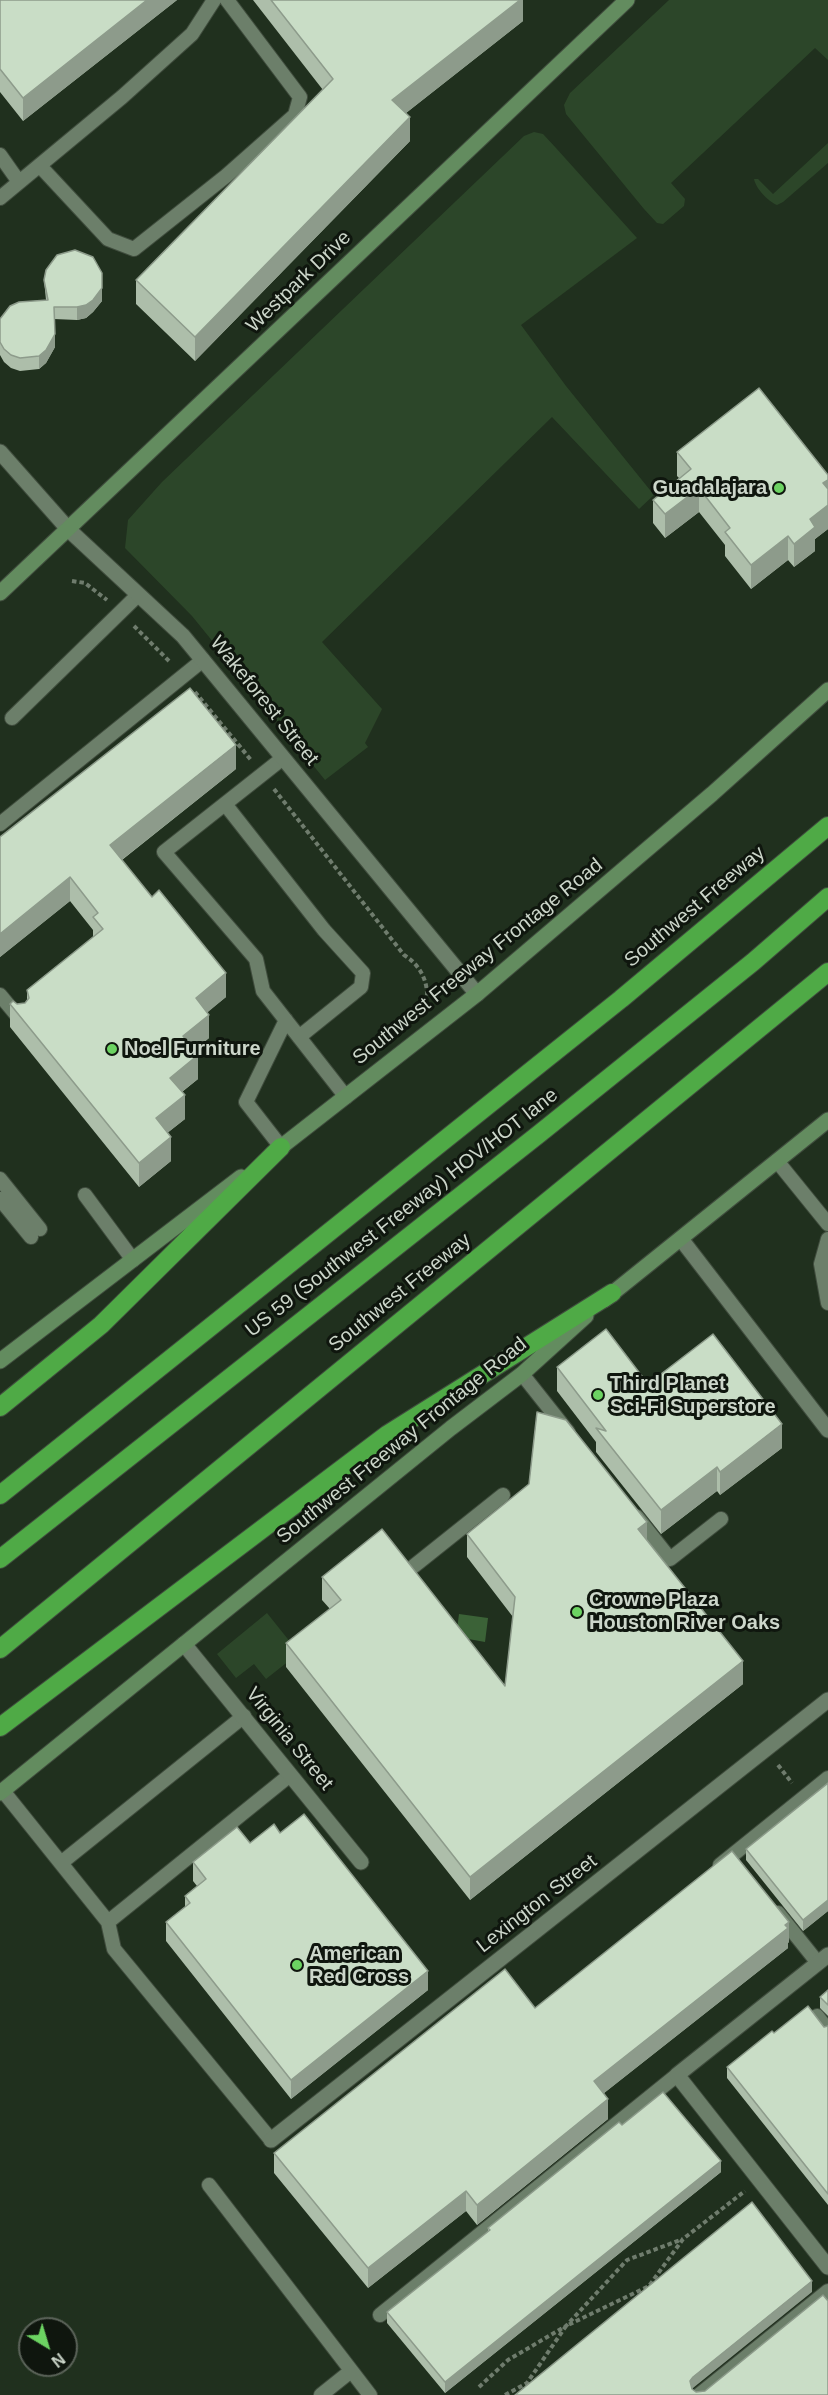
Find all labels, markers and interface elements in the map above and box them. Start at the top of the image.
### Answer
street label: Westpark Drive [242,226,356,338]
place label: Guadalajara [652,476,767,500]
marker: Guadalajara [772,481,786,495]
street label: Wakeforest Street [205,632,323,770]
street label: Southwest Freeway [620,841,770,973]
street label: Southwest Freeway Frontage Road [348,854,608,1070]
place label: Noel Furniture [124,1037,261,1061]
marker: Noel Furniture [105,1042,119,1056]
street label: US 59 (Southwest Freeway) HOV/HOT lane [241,1083,563,1343]
street label: Southwest Freeway [324,1228,476,1358]
street label: Southwest Freeway Frontage Road [272,1333,532,1549]
place label: Third Planet Sci-Fi Superstore [610,1372,776,1419]
marker: Third Planet Sci-Fi Superstore [591,1388,605,1402]
place label: Crowne Plaza Houston River Oaks [589,1588,780,1635]
marker: Crowne Plaza Houston River Oaks [570,1605,584,1619]
street label: Virginia Street [240,1683,338,1795]
street label: Lexington Street [472,1850,602,1958]
place label: American Red Cross [309,1942,409,1989]
marker: American Red Cross [290,1958,304,1972]
north arrow [18,2317,78,2377]
text: N [48,2350,68,2370]

